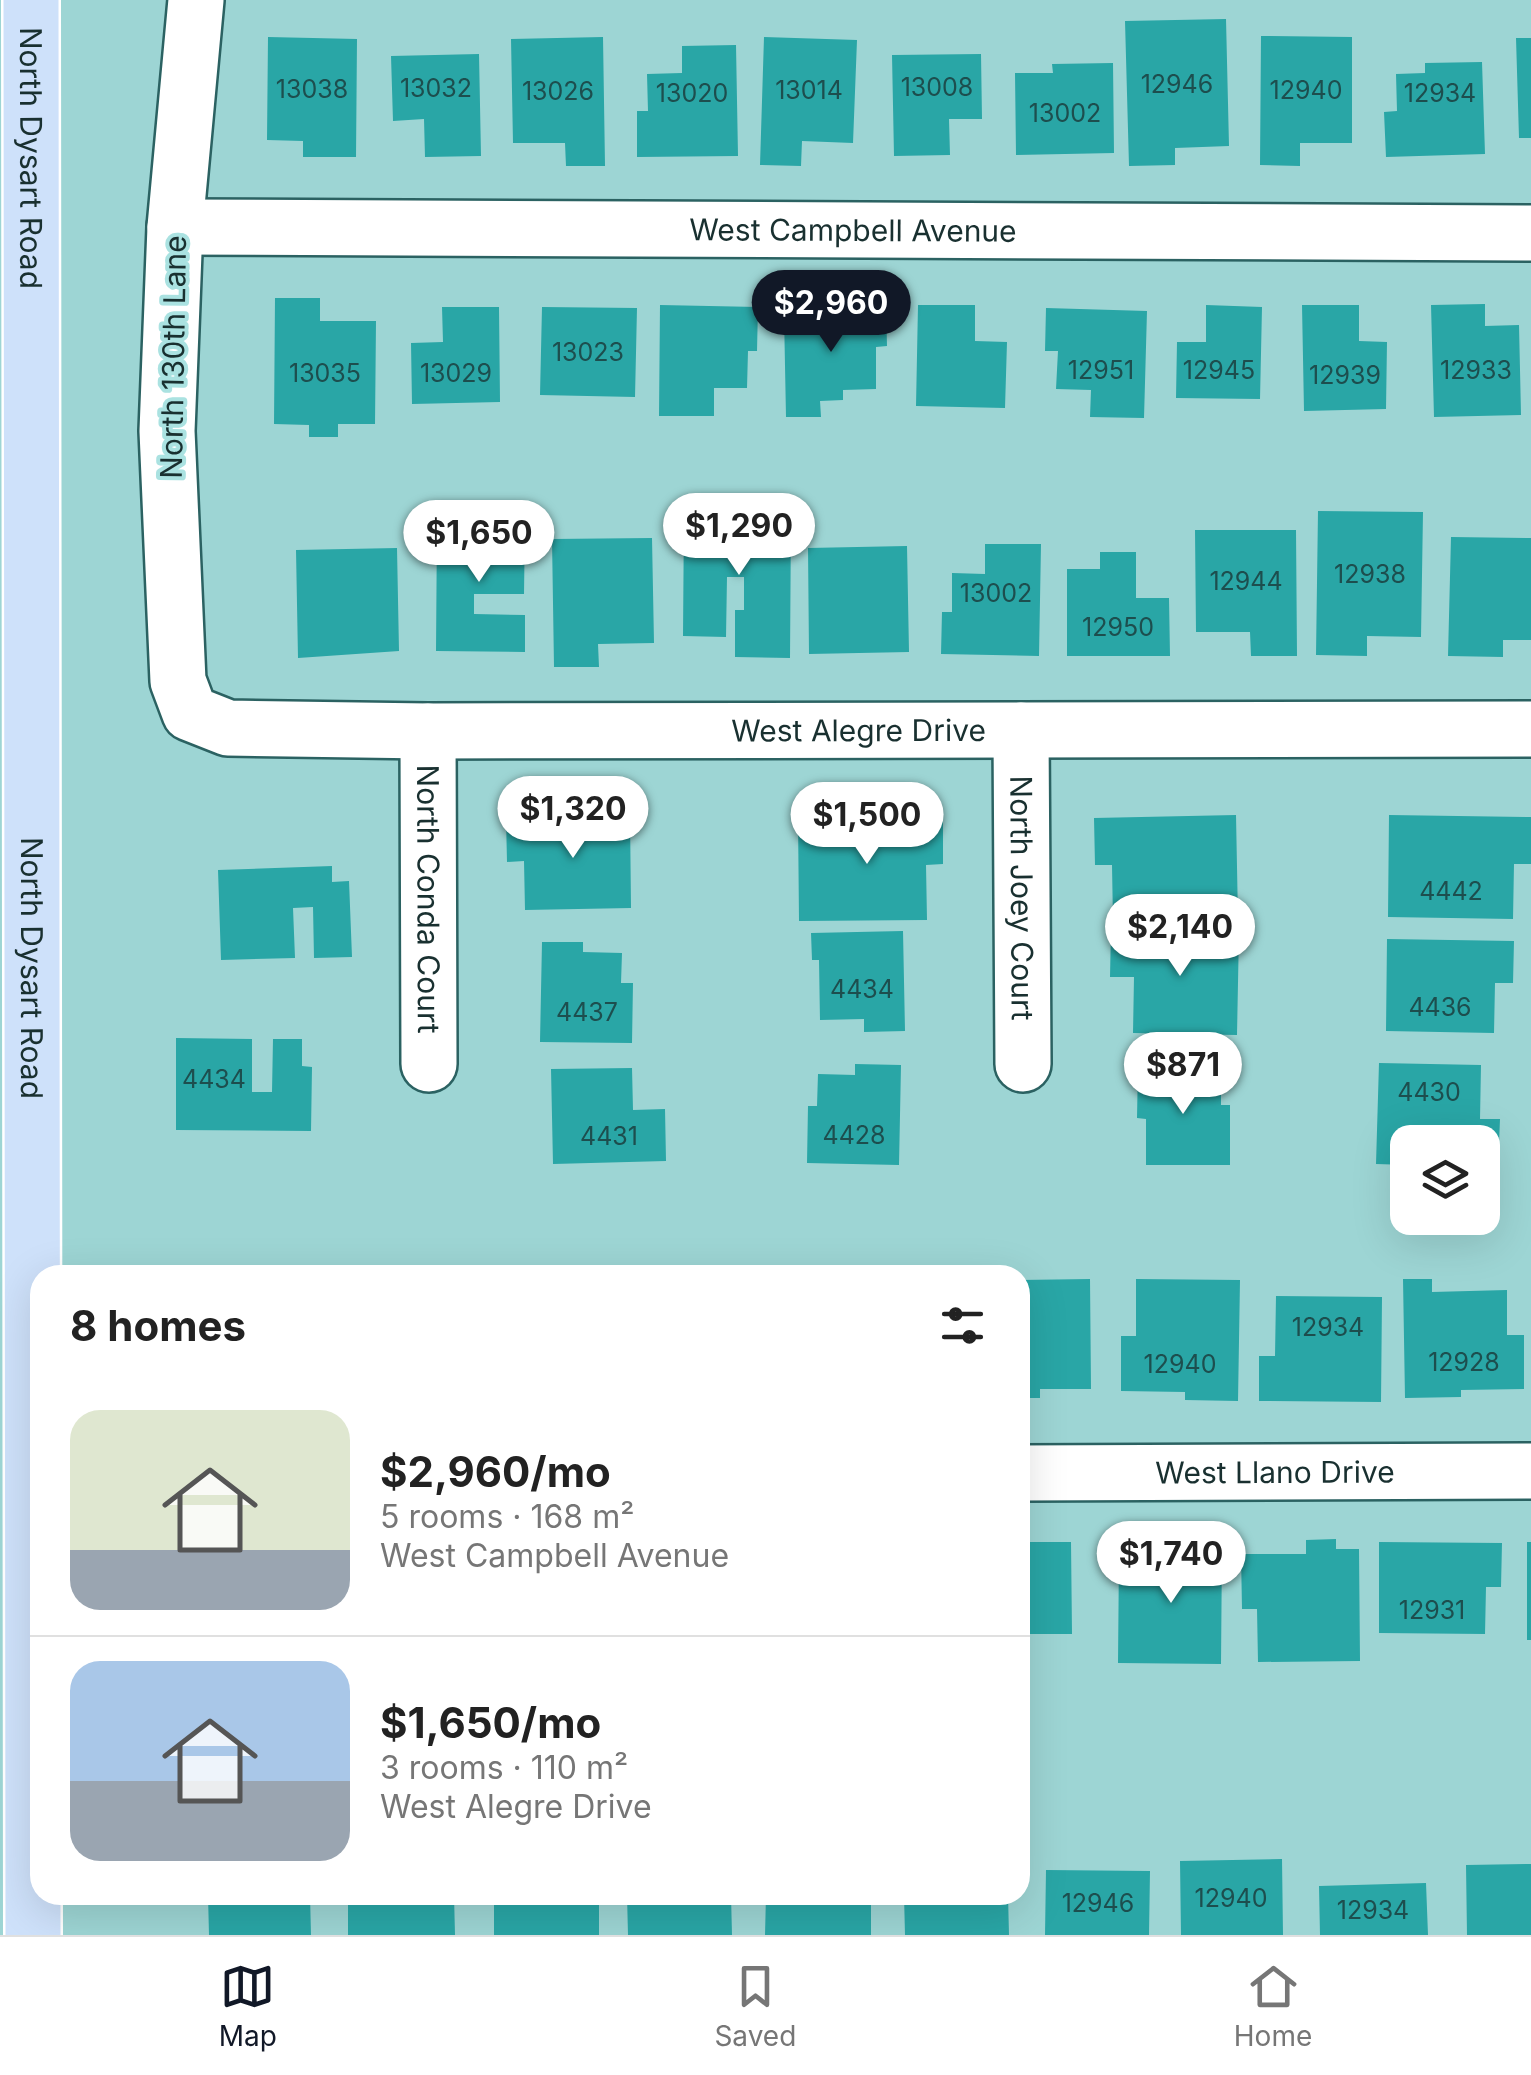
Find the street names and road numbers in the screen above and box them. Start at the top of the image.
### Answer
street label: North Dysart Road [13,27,49,289]
street label: West Campbell Avenue [689,211,1017,249]
street label: North 130th Lane [153,235,193,479]
street label: West Alegre Drive [731,712,986,748]
street label: North Conda Court [410,764,447,1034]
street label: North Joey Court [1003,775,1041,1021]
street label: North Dysart Road [14,837,50,1099]
street label: West Llano Drive [1155,1454,1395,1490]

